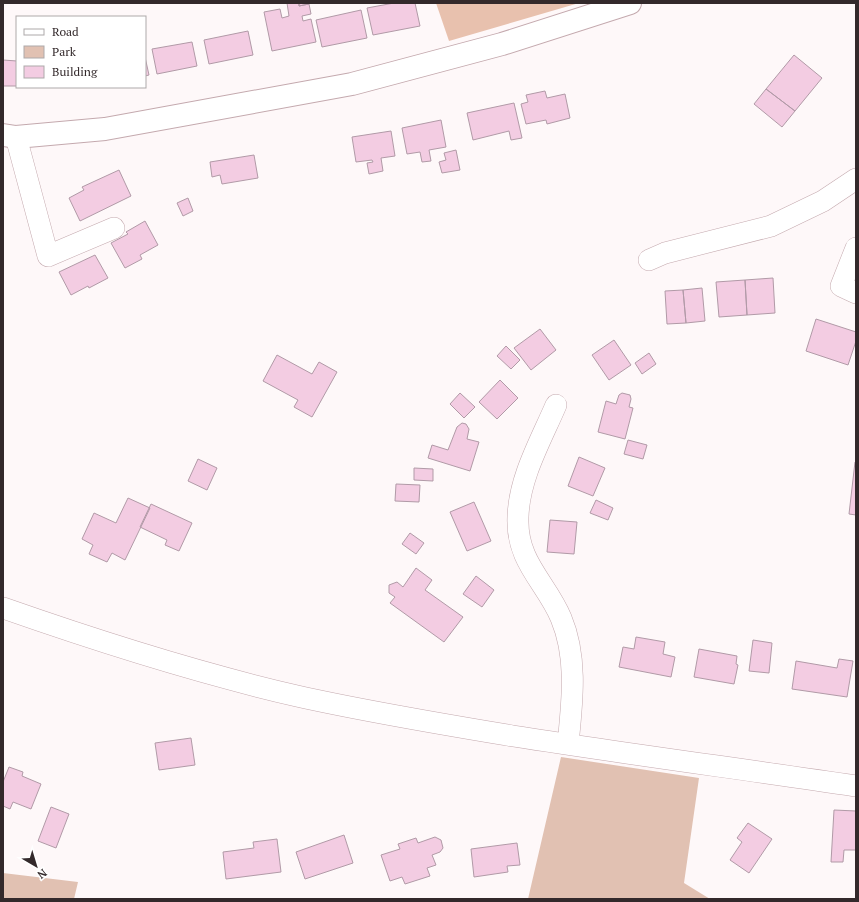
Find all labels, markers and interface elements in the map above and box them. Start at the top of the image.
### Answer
legend [16,16,146,88]
text: Road [52,24,79,39]
text: Park [52,44,77,59]
text: Building [52,64,98,79]
north arrow [16,846,56,886]
text: N [34,866,50,882]

